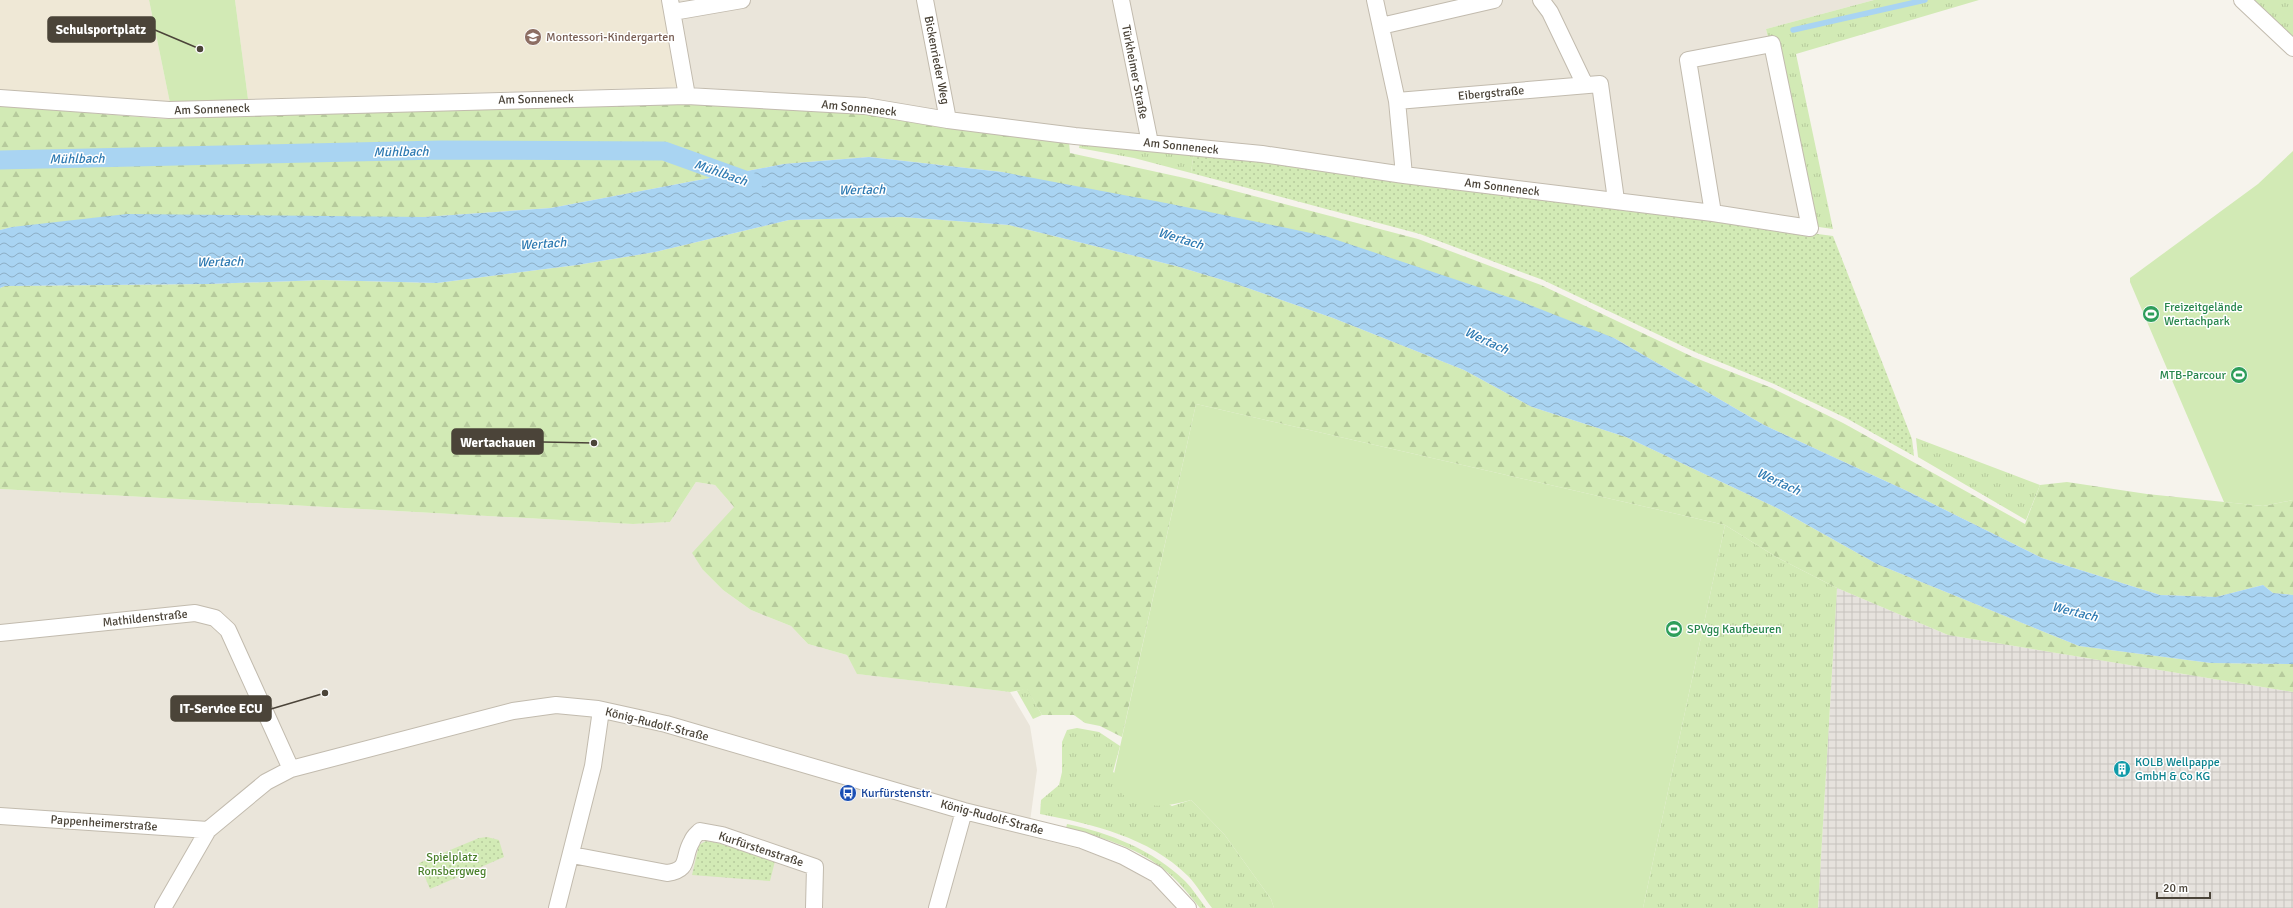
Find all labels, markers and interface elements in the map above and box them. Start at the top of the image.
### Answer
street label: Bickenrieder Weg [921,15,952,106]
callout: Schulsportplatz [48,17,155,42]
text: Schulsportplatz [56,22,146,38]
street label: Türkheimer Straße [1118,24,1151,120]
school or university icon: Montessori-Kindergarten [523,27,543,47]
place label: Montessori-Kindergarten [546,30,675,45]
street label: Eibergstraße [1457,83,1525,104]
street label: Am Sonneneck [498,91,574,108]
street label: Am Sonneneck [820,97,897,120]
street label: Am Sonneneck [174,101,250,118]
street label: Am Sonneneck [1142,135,1219,158]
water label: Mühlbach [373,144,430,160]
water label: Mühlbach [49,151,106,167]
water label: Mühlbach [692,156,750,190]
street label: Am Sonneneck [1463,175,1540,200]
water label: Wertach [839,182,886,198]
water label: Wertach [1156,225,1206,254]
water label: Wertach [519,234,568,254]
water label: Wertach [197,254,244,270]
place label: Freizeitgelände Wertachpark [2164,300,2243,329]
sports icon: Freizeitgelände Wertachpark [2141,304,2161,324]
water label: Wertach [1462,324,1512,358]
sports icon: MTB-Parcour [2229,365,2249,385]
place label: MTB-Parcour [2160,368,2227,383]
callout: Wertachauen [452,429,543,454]
text: Wertachauen [460,435,536,451]
water label: Wertach [1754,465,1804,499]
water label: Wertach [2050,599,2100,626]
street label: Mathildenstraße [102,607,188,630]
sports icon: SPVgg Kaufbeuren [1664,619,1684,639]
place label: SPVgg Kaufbeuren [1687,622,1782,637]
callout: IT-Service ECU [171,696,271,721]
text: IT-Service ECU [179,701,263,717]
street label: König-Rudolf-Straße [604,704,710,745]
place label: KOLB Wellpappe GmbH & Co KG [2135,755,2220,784]
building icon: KOLB Wellpappe GmbH & Co KG [2112,759,2132,779]
bus stop icon: Kurfürstenstr. [838,783,858,803]
place label: Kurfürstenstr. [861,786,932,801]
street label: König-Rudolf-Straße [939,797,1045,838]
street label: Pappenheimerstraße [50,812,158,835]
street label: Kurfürstenstraße [716,829,805,870]
park label: Spielplatz Ronsbergweg [418,850,486,879]
scale bar [2157,874,2210,900]
text: 20 m [2163,881,2188,896]

